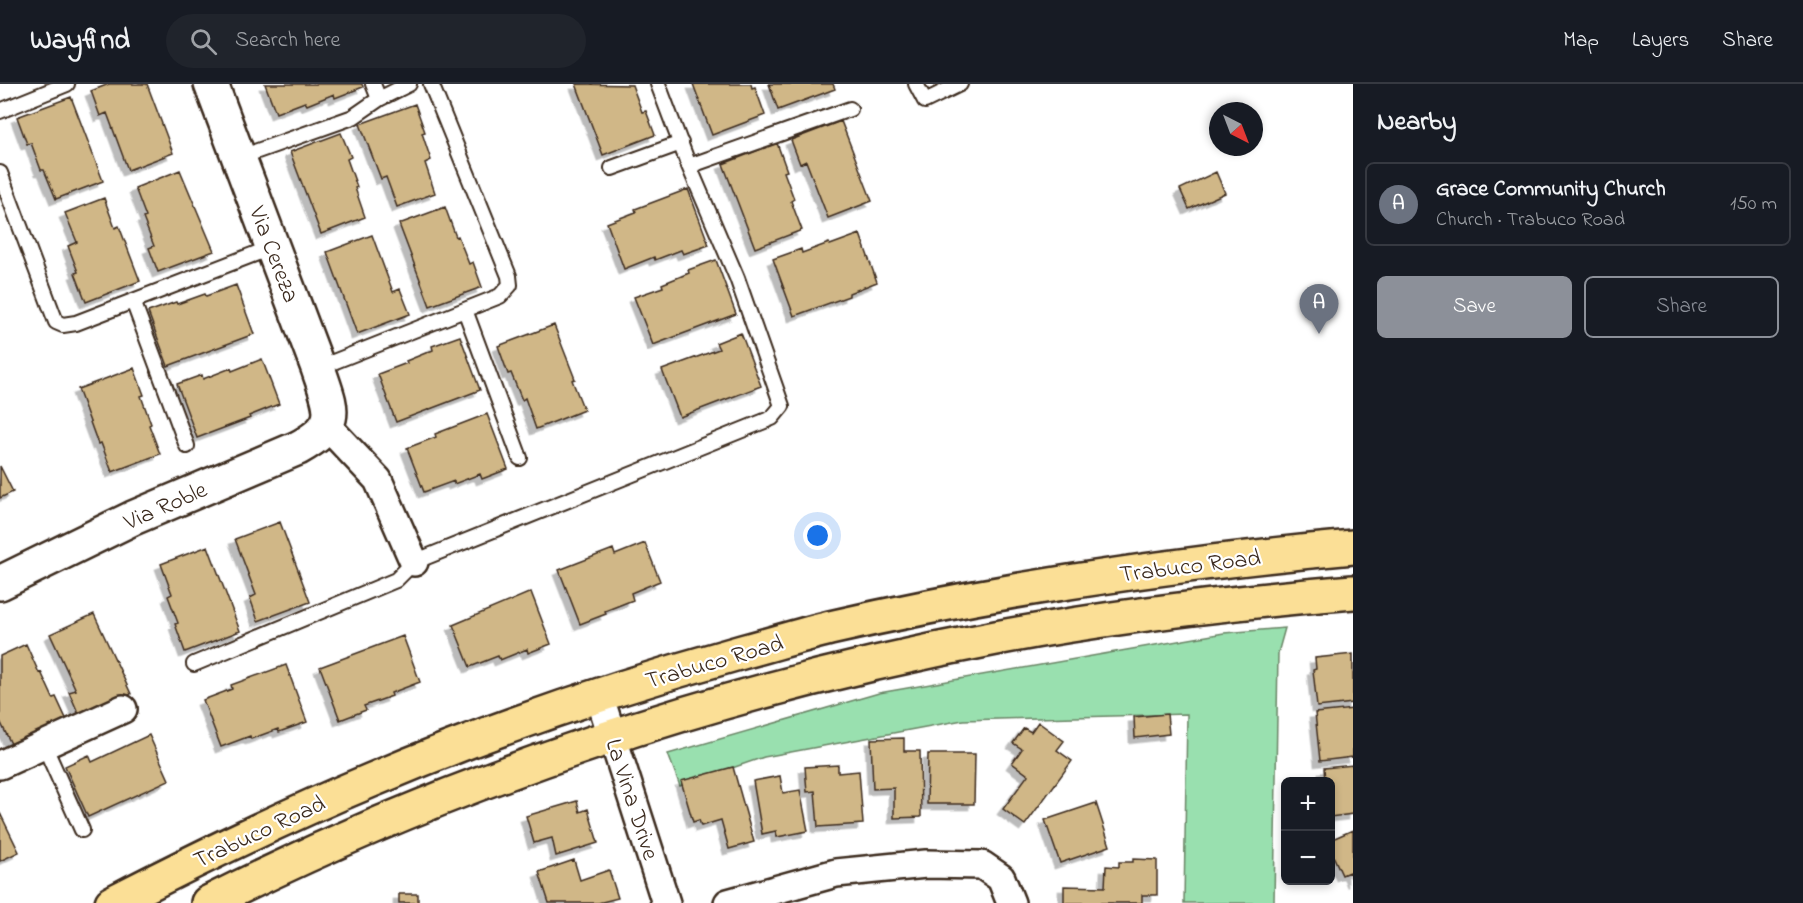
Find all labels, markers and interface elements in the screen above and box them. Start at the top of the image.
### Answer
search box [166,14,586,68]
text: Wayfind [30,21,130,62]
icon: search [187,25,220,58]
text: Search here [235,25,340,57]
text: Map [1563,26,1599,56]
text: Layers [1632,26,1689,56]
text: Share [1722,26,1773,56]
north arrow [1209,102,1263,156]
text: Nearby [1377,104,1456,142]
text: Grace Community Church [1436,174,1666,206]
text: A [1392,190,1405,219]
text: 150 m [1730,190,1777,219]
street label: Via Cereza [238,201,307,308]
text: Church · Trabuco Road [1436,206,1625,235]
button: Save [1377,276,1572,338]
button: Share [1584,276,1779,338]
pin: A [1300,284,1338,334]
street label: Via Roble [118,473,213,541]
your location [803,521,832,550]
street label: Trabuco Road [1118,541,1263,593]
street label: Trabuco Road [642,627,788,700]
street label: La Vina Drive [595,735,667,865]
map controls [1281,777,1335,885]
button: + [1281,777,1335,831]
street label: Trabuco Road [188,787,332,879]
button: − [1281,831,1335,885]

